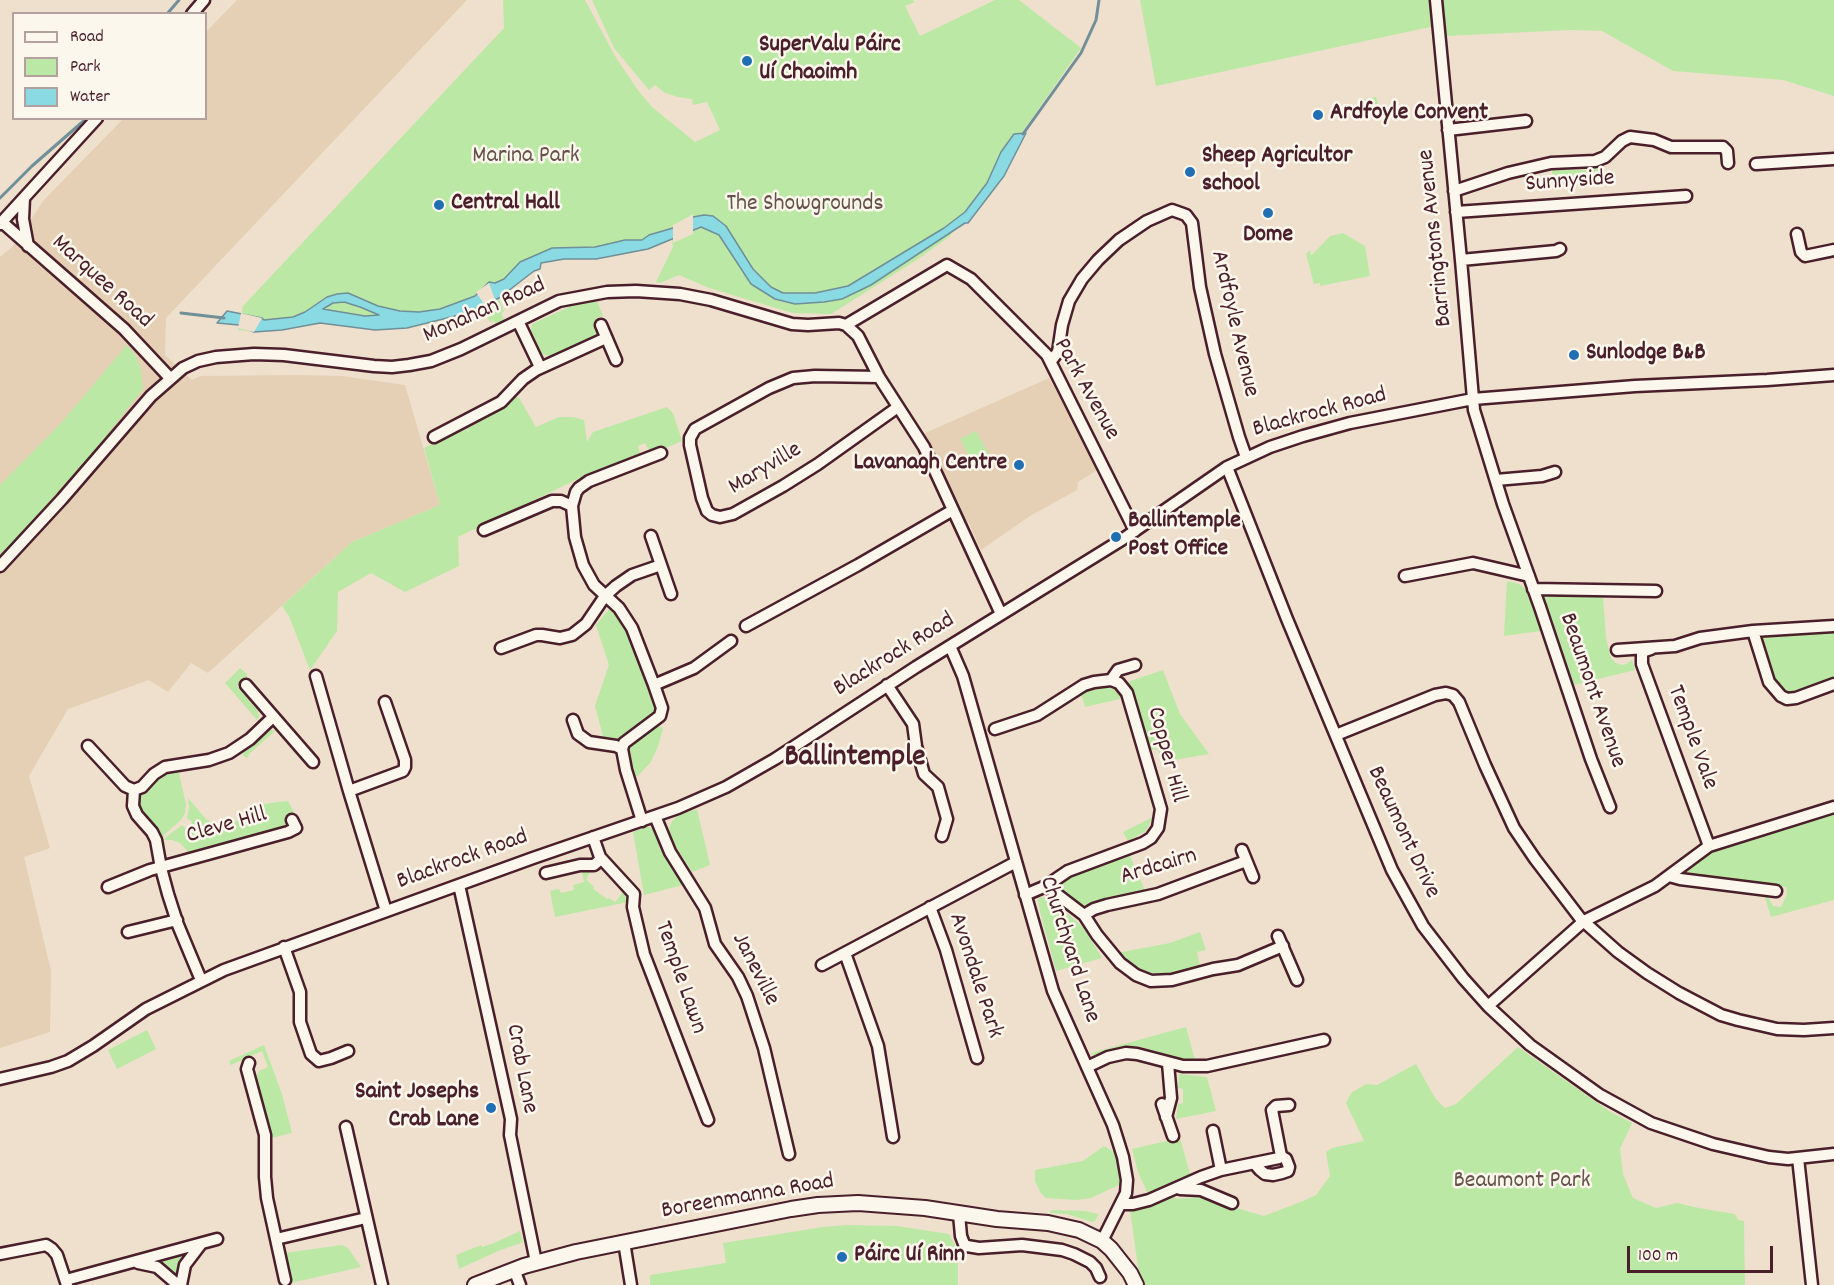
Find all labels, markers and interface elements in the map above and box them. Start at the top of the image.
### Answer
legend [12,12,207,120]
text: Road [70,25,104,50]
place label: SuperValu Páirc Uí Chaoimh [759,33,901,89]
marker: SuperValu Páirc Uí Chaoimh [740,54,754,68]
text: Park [70,55,101,80]
text: Water [70,85,110,110]
place label: Ardfoyle Convent [1330,101,1488,129]
marker: Ardfoyle Convent [1311,108,1325,122]
park label: Marina Park [472,144,580,172]
place label: Sheep Agricultor school [1202,144,1352,200]
street label: Barringtons Avenue [1413,148,1461,328]
marker: Sheep Agricultor school [1183,165,1197,179]
street label: Sunnyside [1525,166,1615,200]
place label: Central Hall [451,191,560,219]
park label: The Showgrounds [726,192,884,220]
marker: Central Hall [432,198,446,212]
marker: Dome [1261,206,1275,220]
place label: Dome [1243,223,1293,251]
street label: Marquee Road [44,230,158,336]
street label: Ardfoyle Avenue [1202,248,1264,400]
street label: Monahan Road [419,272,551,352]
street label: Park Avenue [1045,334,1125,446]
place label: Sunlodge B&B [1586,341,1706,369]
marker: Sunlodge B&B [1567,348,1581,362]
street label: Blackrock Road [1250,382,1390,446]
street label: Maryville [724,437,808,503]
place label: Lavanagh Centre [853,451,1007,479]
marker: Lavanagh Centre [1012,458,1026,472]
place label: Ballintemple Post Office [1128,509,1241,565]
marker: Ballintemple Post Office [1109,530,1123,544]
street label: Blackrock Road [829,607,961,705]
street label: Beaumont Avenue [1551,610,1631,772]
street label: Temple Vale [1659,682,1723,794]
street label: Copper Hill [1138,704,1192,806]
district label: Ballintemple [785,742,925,778]
street label: Beaumont Drive [1359,762,1445,904]
street label: Cleve Hill [183,802,271,852]
street label: Blackrock Road [394,824,532,898]
street label: Ardcairn [1117,843,1201,893]
street label: Churchyard Lane [1031,873,1105,1027]
street label: Avondale Park [940,910,1008,1042]
street label: Temple Lawn [646,918,712,1038]
street label: Janeville [723,929,785,1011]
street label: Crab Lane [497,1022,543,1116]
place label: Saint Josephs Crab Lane [355,1080,479,1136]
marker: Saint Josephs Crab Lane [484,1101,498,1115]
street label: Boreenmanna Road [659,1169,837,1227]
park label: Beaumont Park [1453,1169,1591,1197]
scale bar [1630,1234,1776,1272]
place label: Páirc Uí Rinn [854,1243,965,1271]
text: 100 m [1638,1244,1678,1269]
marker: Páirc Uí Rinn [835,1250,849,1264]

